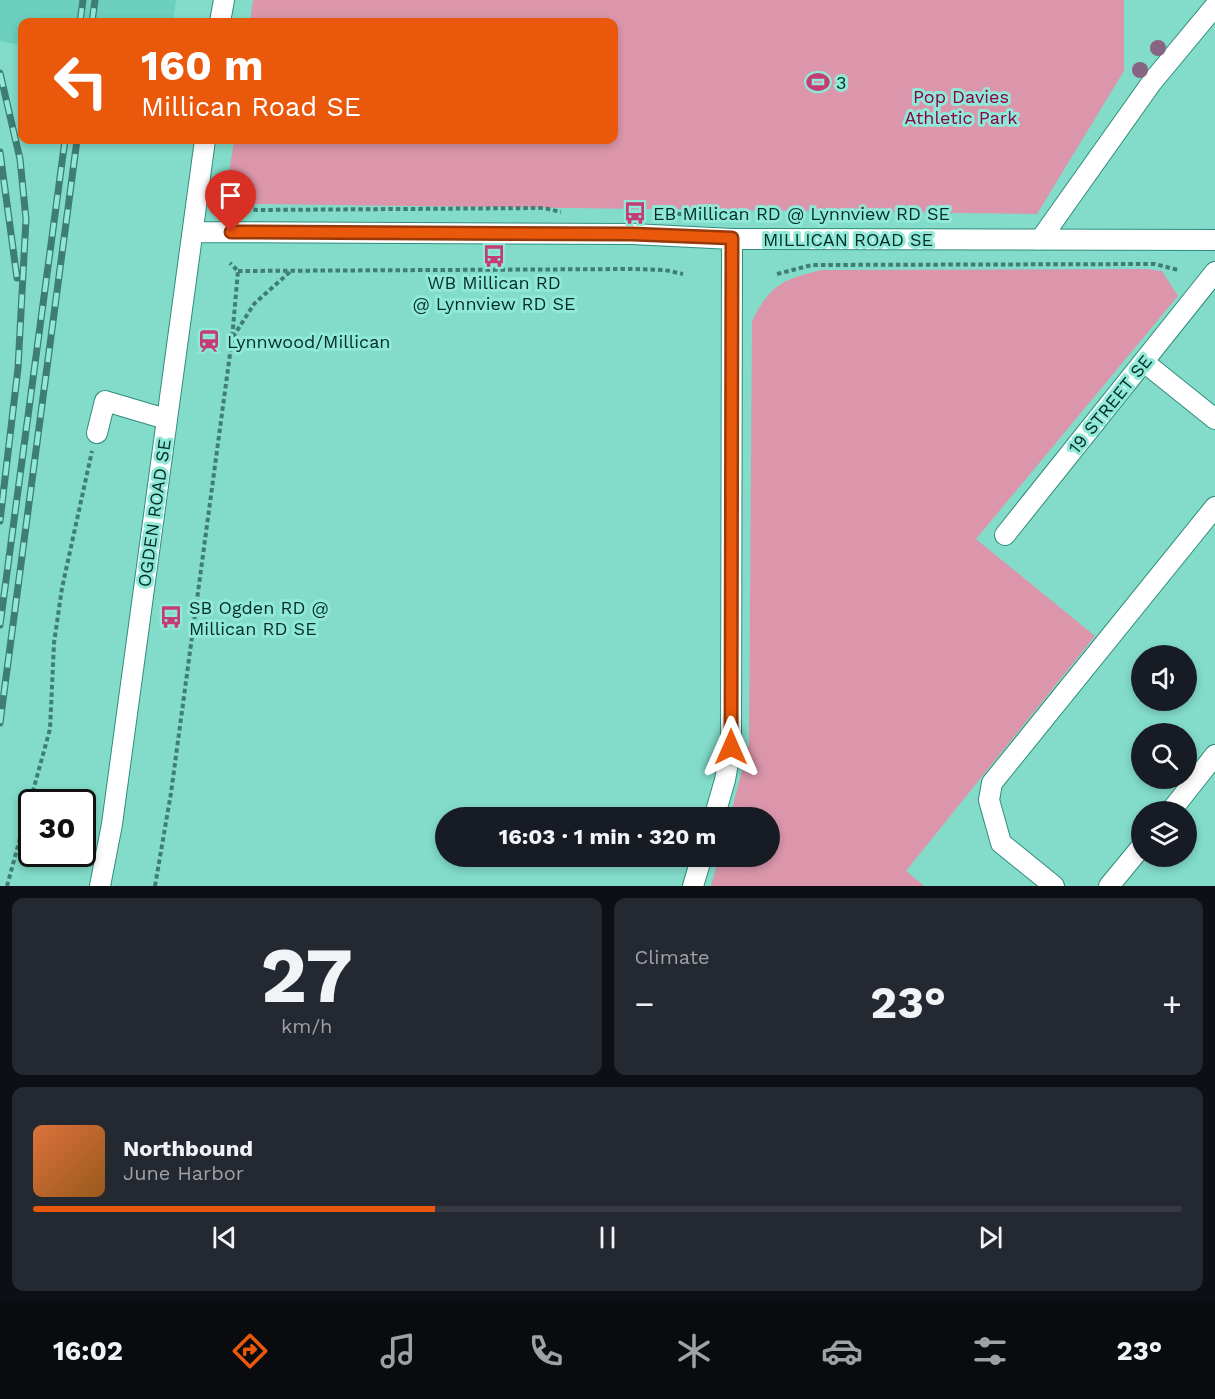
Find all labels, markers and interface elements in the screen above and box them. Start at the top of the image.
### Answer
text: 160 m [141,41,264,90]
icon: left [42,42,120,120]
sports icon: 3 [805,69,831,95]
place label: 3 [836,72,847,93]
park label: Pop Davies Athletic Park [905,86,1017,128]
text: Millican Road SE [141,91,361,123]
pin [205,170,256,232]
icon: arrive [214,179,247,212]
bus stop icon: EB Millican RD @ Lynnview RD SE [622,200,648,226]
place label: EB Millican RD @ Lynnview RD SE [653,203,950,224]
street label: MILLICAN ROAD SE [763,229,933,250]
bus stop icon: WB Millican RD @ Lynnview RD SE [481,243,507,269]
place label: WB Millican RD @ Lynnview RD SE [412,272,576,314]
station icon: Lynnwood/Millican [196,328,222,354]
place label: Lynnwood/Millican [227,331,390,352]
street label: 19 STREET SE [1064,351,1156,457]
street label: OGDEN ROAD SE [133,438,175,588]
place label: SB Ogden RD @ Millican RD SE [189,597,329,639]
bus stop icon: SB Ogden RD @ Millican RD SE [158,604,184,630]
map controls [1131,645,1197,867]
button: sound [1131,645,1197,711]
position arrow [699,715,763,779]
button: search [1131,723,1197,789]
speed limit sign: 30 [18,789,96,867]
button: layers [1131,801,1197,867]
text: 16:03 · 1 min · 320 m [499,824,716,849]
text: 27 [261,929,353,1021]
text: Climate [635,945,710,969]
text: 23° [870,976,946,1029]
text: − [635,984,654,1023]
text: + [1162,984,1182,1023]
text: km/h [281,1014,333,1038]
text: Northbound [123,1136,253,1161]
text: June Harbor [123,1161,244,1185]
icon: previous [208,1221,241,1254]
icon: pause [591,1221,624,1254]
icon: next [974,1221,1007,1254]
icon: directions [229,1330,271,1372]
icon: music [377,1330,419,1372]
icon: phone [525,1330,567,1372]
icon: climate [673,1330,715,1372]
icon: car [821,1330,863,1372]
icon: filters [969,1330,1011,1372]
text: 16:02 [53,1335,123,1367]
text: 23° [1117,1335,1162,1367]

